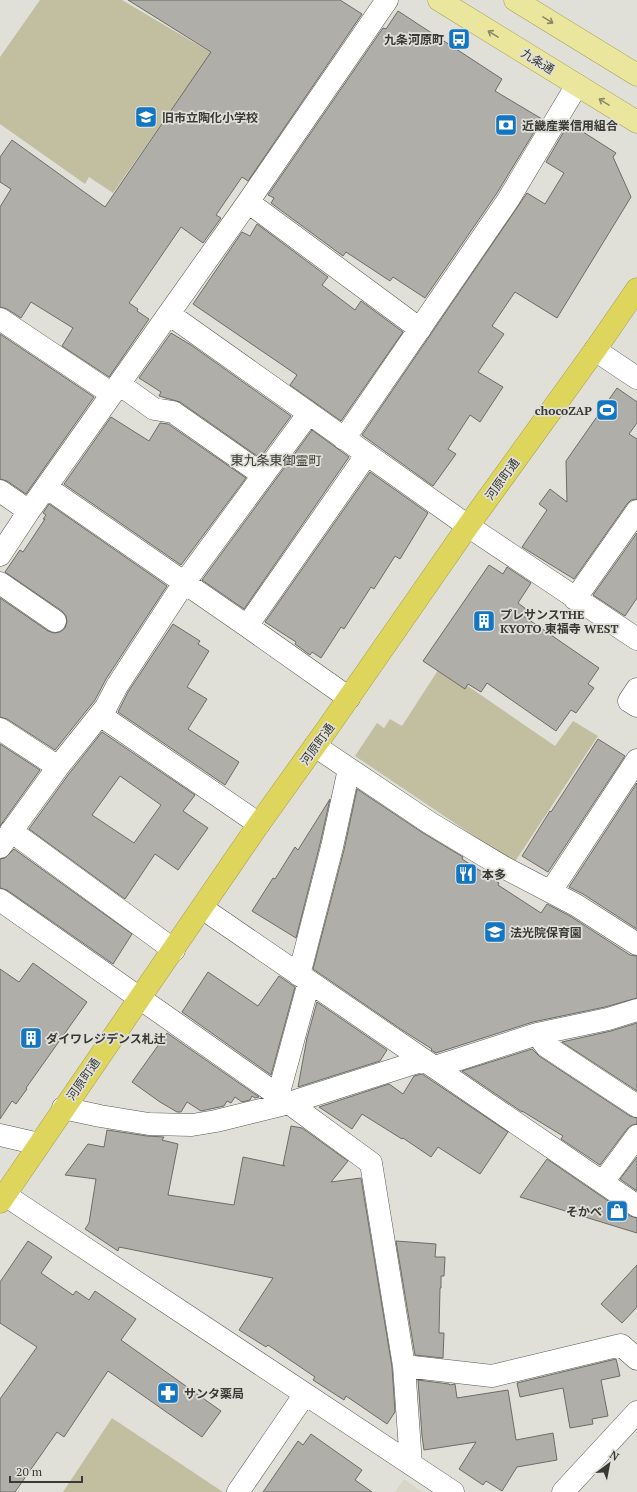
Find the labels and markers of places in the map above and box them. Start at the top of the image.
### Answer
bus stop icon: 九条河原町 [446,26,472,52]
place label: 九条河原町 [384,32,444,47]
school or university icon: 旧市立陶化小学校 [133,104,159,130]
place label: 旧市立陶化小学校 [162,110,258,125]
bank icon: 近畿産業信用組合 [493,112,519,138]
place label: 近畿産業信用組合 [522,118,618,133]
sports icon: chocoZAP [594,397,620,423]
place label: chocoZAP [535,403,592,418]
place label: プレサンスTHE KYOTO 東福寺 WEST [500,607,618,636]
building icon: プレサンスTHE KYOTO 東福寺 WEST [471,608,497,634]
restaurant icon: 本多 [453,861,479,887]
place label: 本多 [482,867,506,882]
school or university icon: 法光院保育園 [482,919,508,945]
place label: 法光院保育園 [510,925,582,940]
building icon: ダイワレジデンス札辻 [18,1025,44,1051]
place label: ダイワレジデンス札辻 [46,1031,166,1046]
shop icon: そかべ [604,1198,630,1224]
place label: そかべ [566,1204,602,1219]
pharmacy icon: サンタ薬局 [155,1380,181,1406]
place label: サンタ薬局 [184,1386,244,1401]

